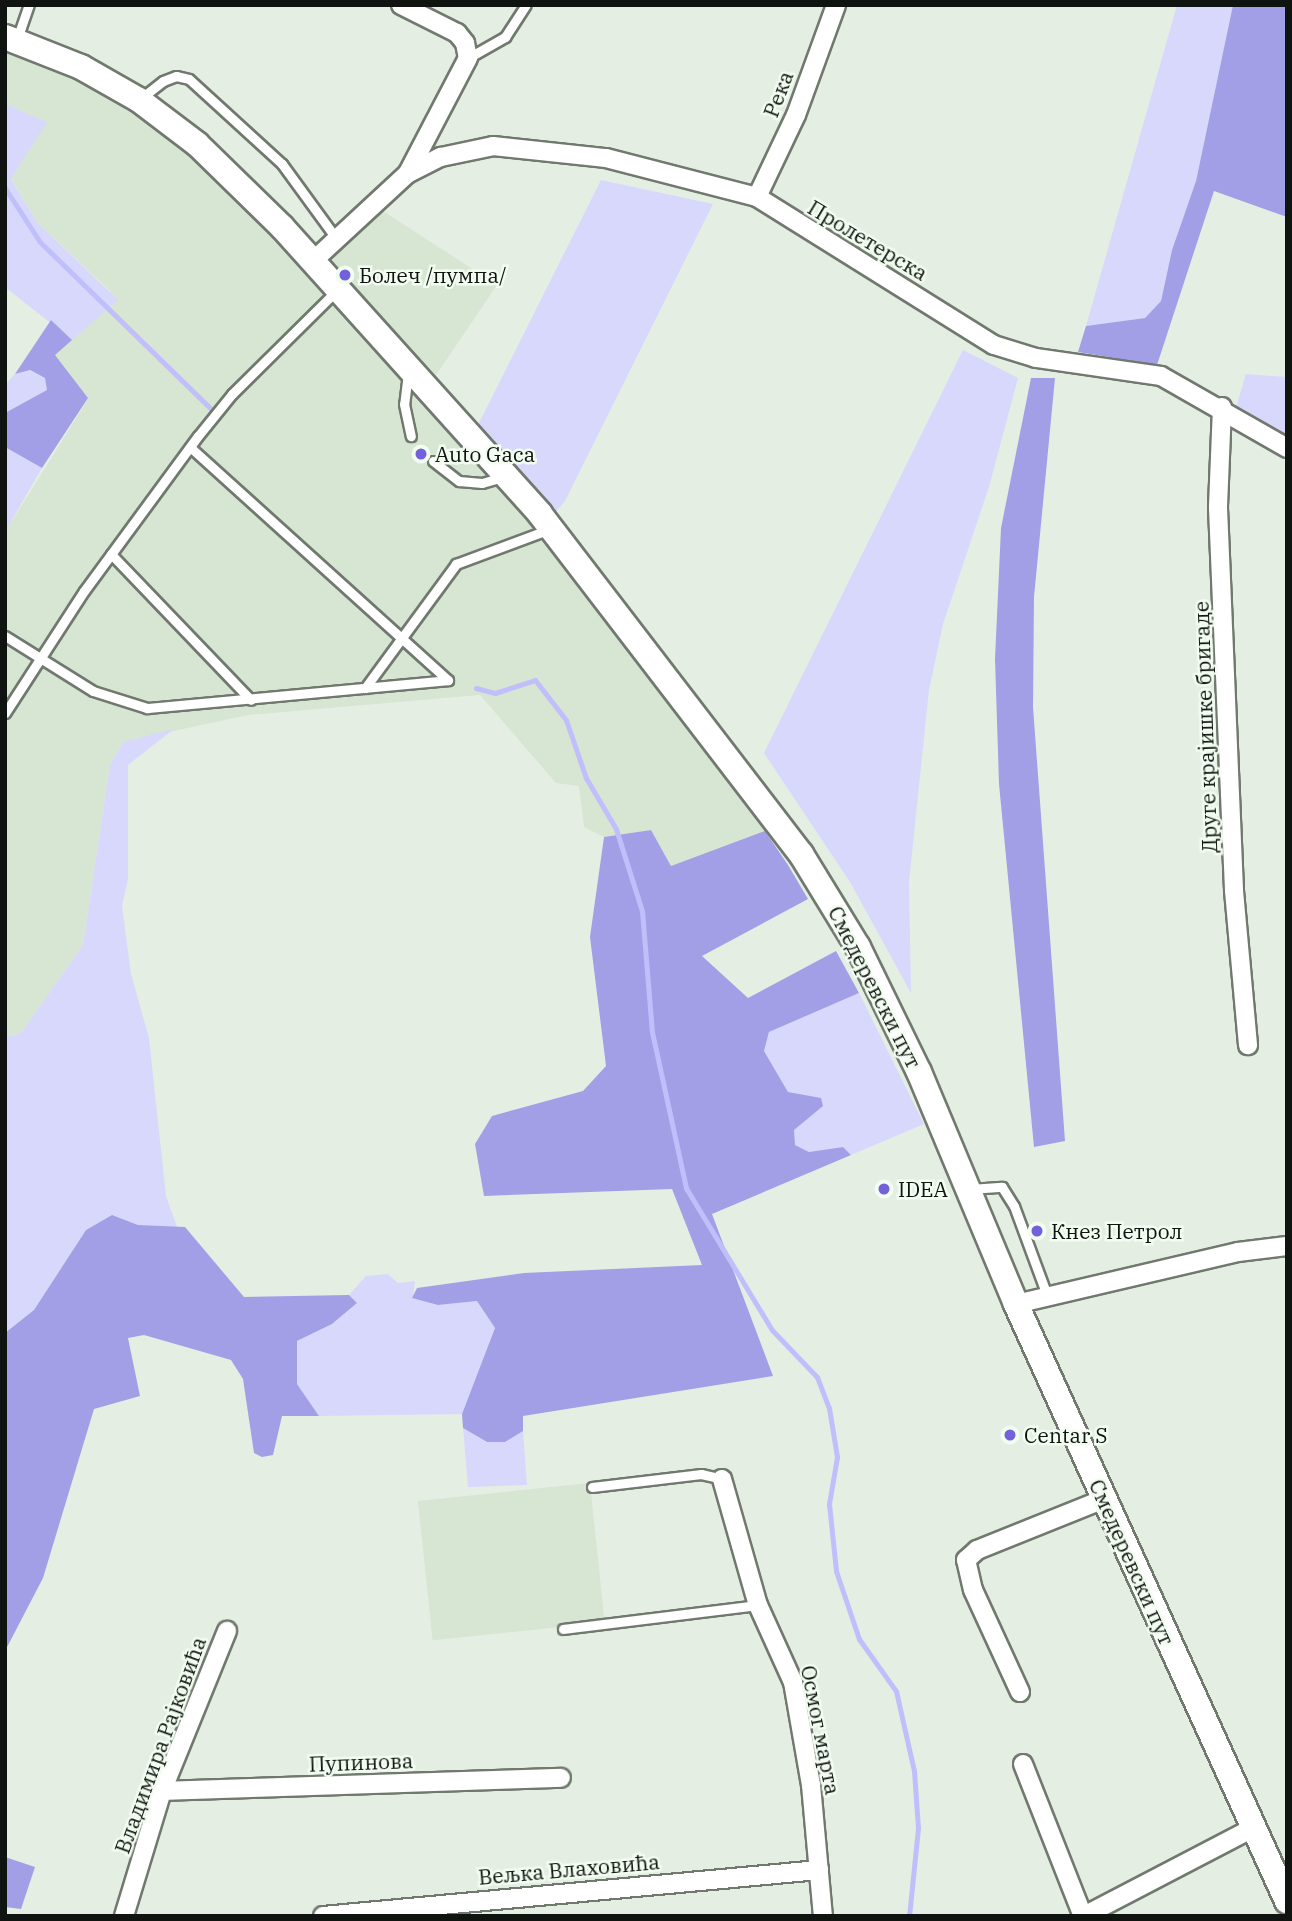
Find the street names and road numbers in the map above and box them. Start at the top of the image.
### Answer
street label: Река [758,67,798,121]
street label: Пролетерска [804,194,932,286]
street label: Друге крајишке бригаде [1188,601,1222,853]
street label: Смедеревски пут [823,902,927,1072]
street label: Смедеревски пут [1084,1475,1180,1649]
street label: Владимира Рајковића [109,1633,211,1857]
street label: Осмог марта [796,1663,846,1797]
street label: Пупинова [308,1748,414,1776]
street label: Вељка Влаховића [477,1849,661,1889]

